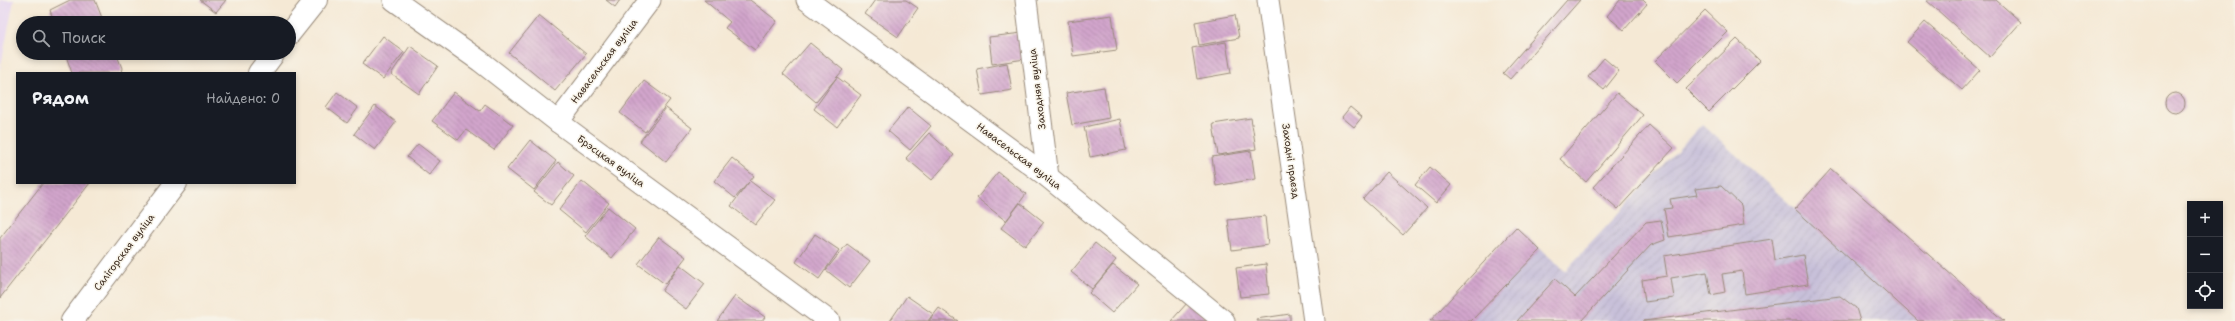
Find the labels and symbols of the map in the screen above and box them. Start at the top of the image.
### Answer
street label: Навасельская вуліца [568,15,641,106]
street label: Заходняя вуліца [1026,47,1048,130]
street label: Навасельская вуліца [974,120,1065,193]
street label: Заходні праезд [1279,123,1303,200]
street label: Брэсцкая вуліца [575,132,648,190]
street label: Салігорская вуліца [91,210,158,293]

